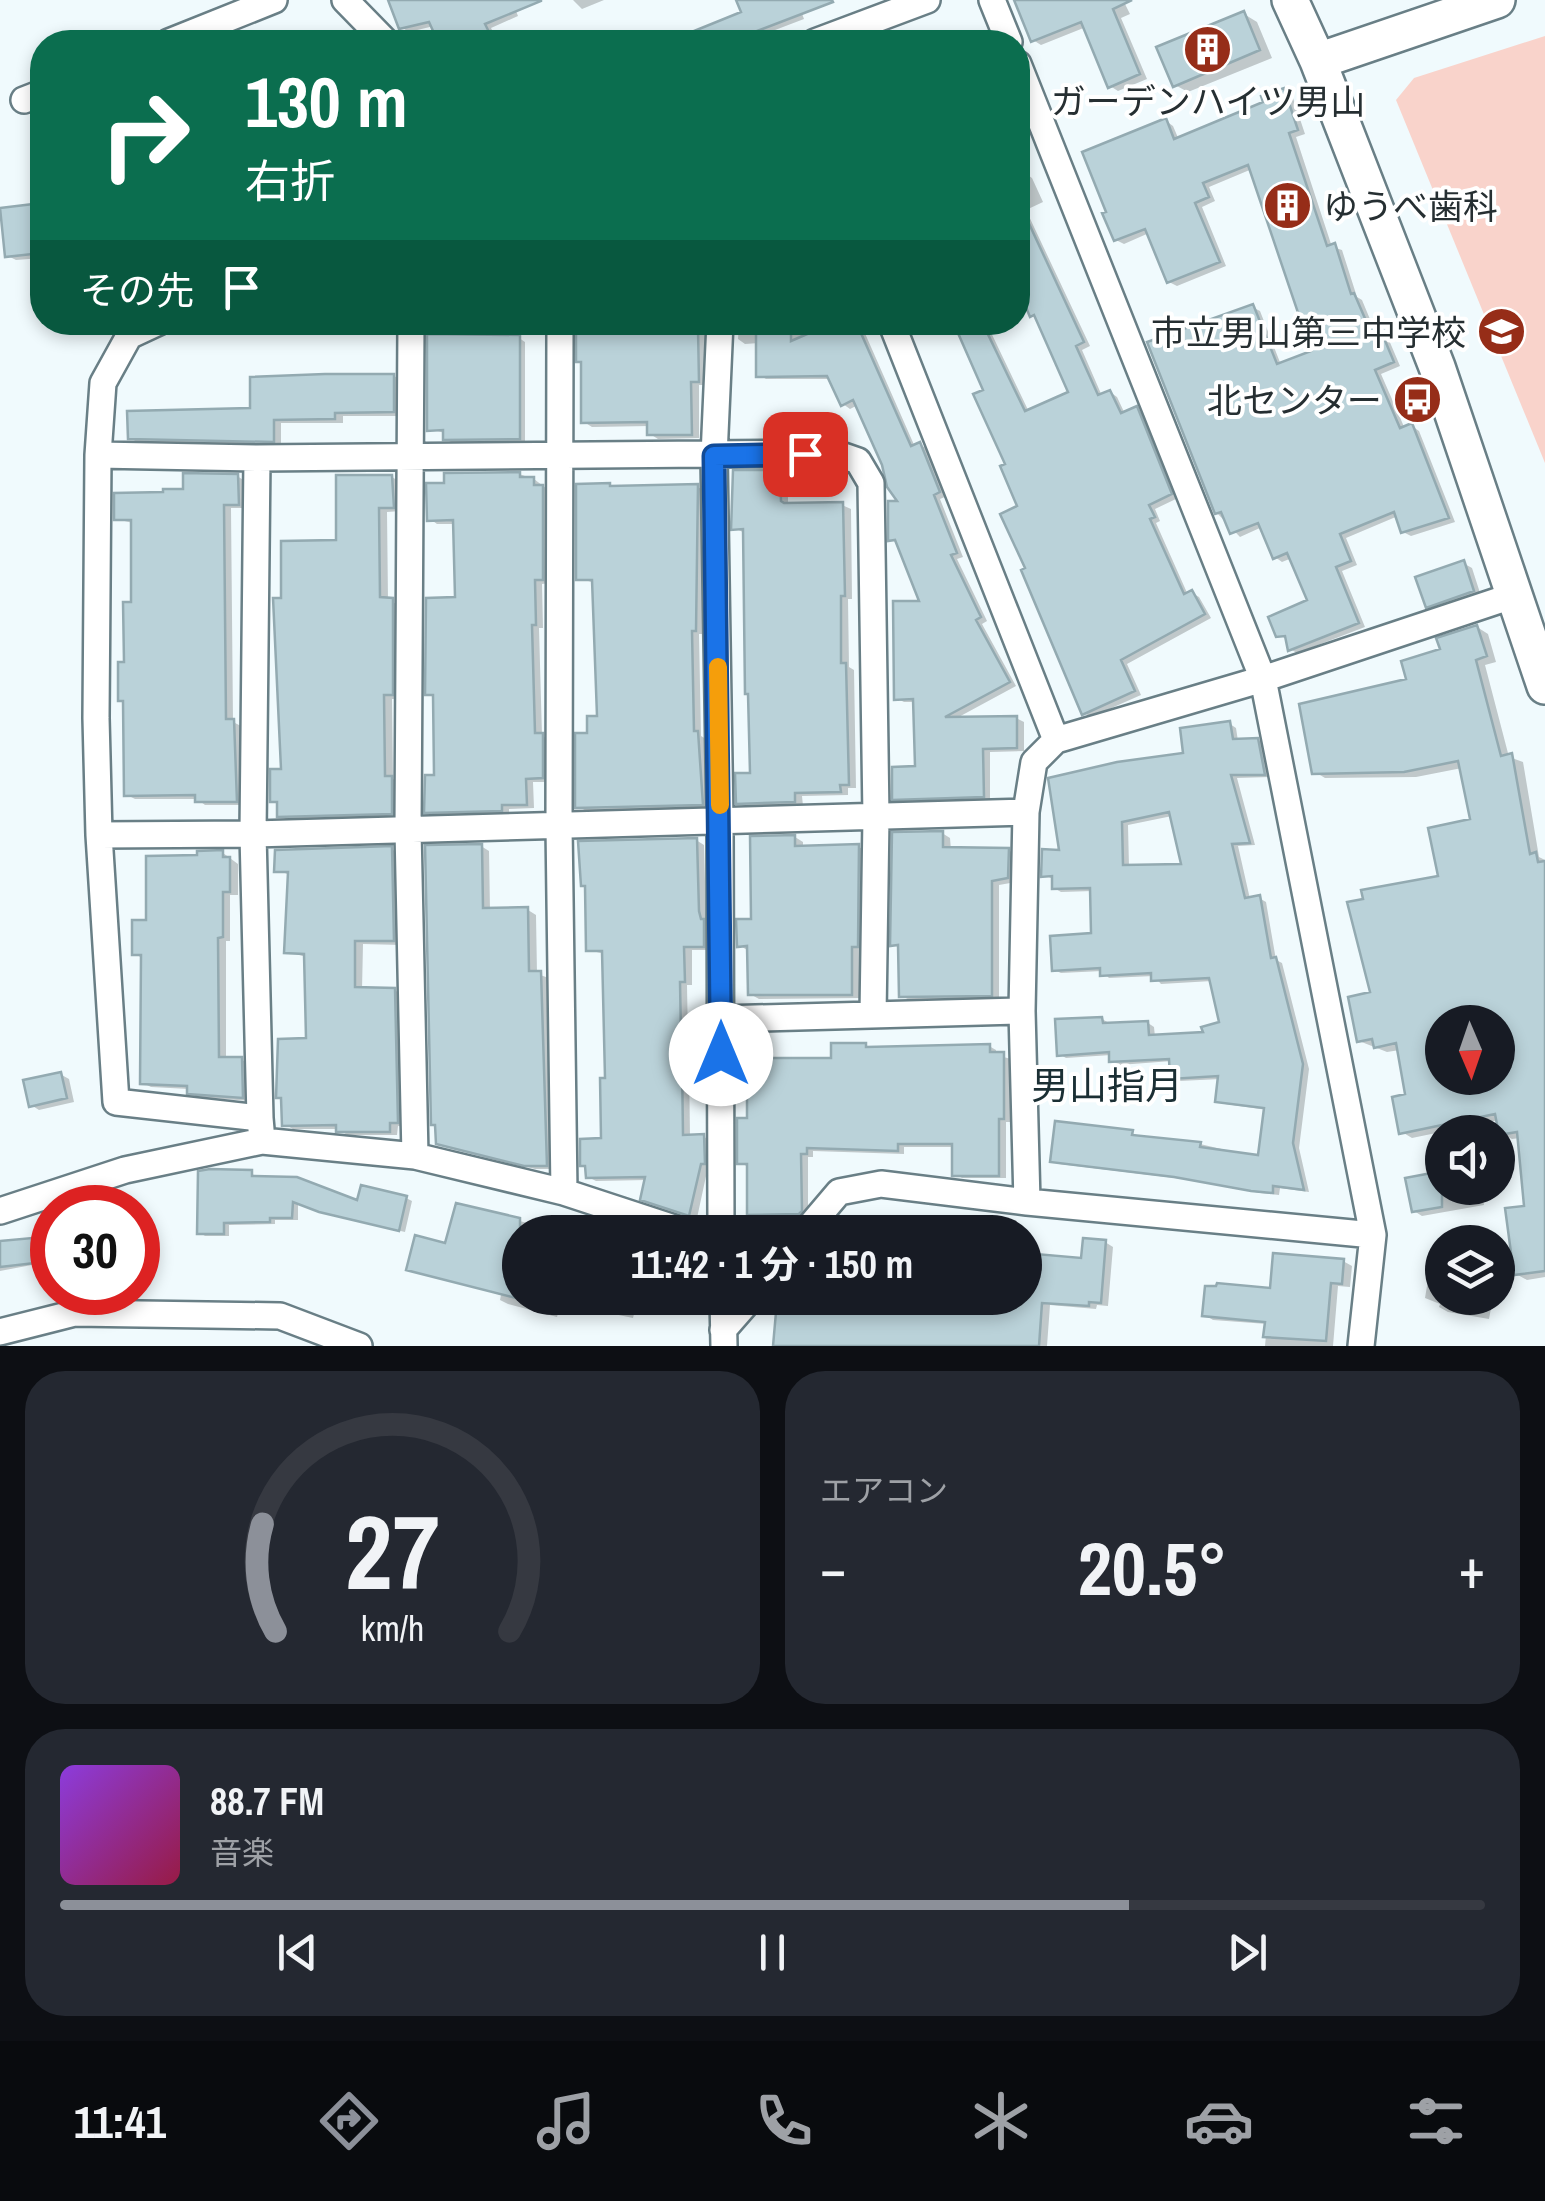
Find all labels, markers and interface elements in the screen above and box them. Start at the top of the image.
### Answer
building icon: ガーデンハイツ男山 [1182,23,1234,75]
text: 130 m [245,55,408,149]
icon: right [80,70,210,200]
place label: ガーデンハイツ男山 [1051,78,1365,125]
text: 右折 [245,150,335,211]
building icon: ゆうべ歯科 [1262,180,1314,232]
place label: ゆうべ歯科 [1323,183,1498,230]
icon: arrive [214,260,269,315]
text: その先 [80,265,194,316]
school or university icon: 市立男山第三中学校 [1475,306,1527,358]
place label: 市立男山第三中学校 [1151,309,1466,356]
bus stop icon: 北センター [1391,374,1443,426]
place label: 北センター [1207,377,1382,424]
pin [763,412,848,497]
icon: arrive [778,427,833,482]
position arrow [669,1002,773,1106]
north arrow [1425,1005,1515,1095]
map controls [1425,1005,1515,1315]
district label: 男山指月 [1031,1060,1183,1111]
button: sound [1425,1115,1515,1205]
speed limit sign: 30 [30,1185,160,1315]
button: layers [1425,1225,1515,1315]
text: 11:42 · 1 分 · 150 m [631,1239,913,1290]
text: エアコン [820,1469,948,1512]
text: 27 [345,1481,440,1621]
text: 20.5° [1078,1517,1227,1618]
text: − [820,1531,846,1605]
text: + [1459,1531,1485,1605]
text: km/h [361,1604,424,1652]
text: 88.7 FM [210,1776,324,1827]
text: 音楽 [210,1831,274,1874]
icon: previous [270,1925,325,1980]
icon: pause [745,1925,800,1980]
icon: next [1220,1925,1275,1980]
icon: directions [314,2086,384,2156]
icon: music [531,2086,601,2156]
icon: phone [749,2086,819,2156]
icon: climate [966,2086,1036,2156]
icon: car [1184,2086,1254,2156]
icon: filters [1401,2086,1471,2156]
text: 11:41 [74,2091,166,2152]

